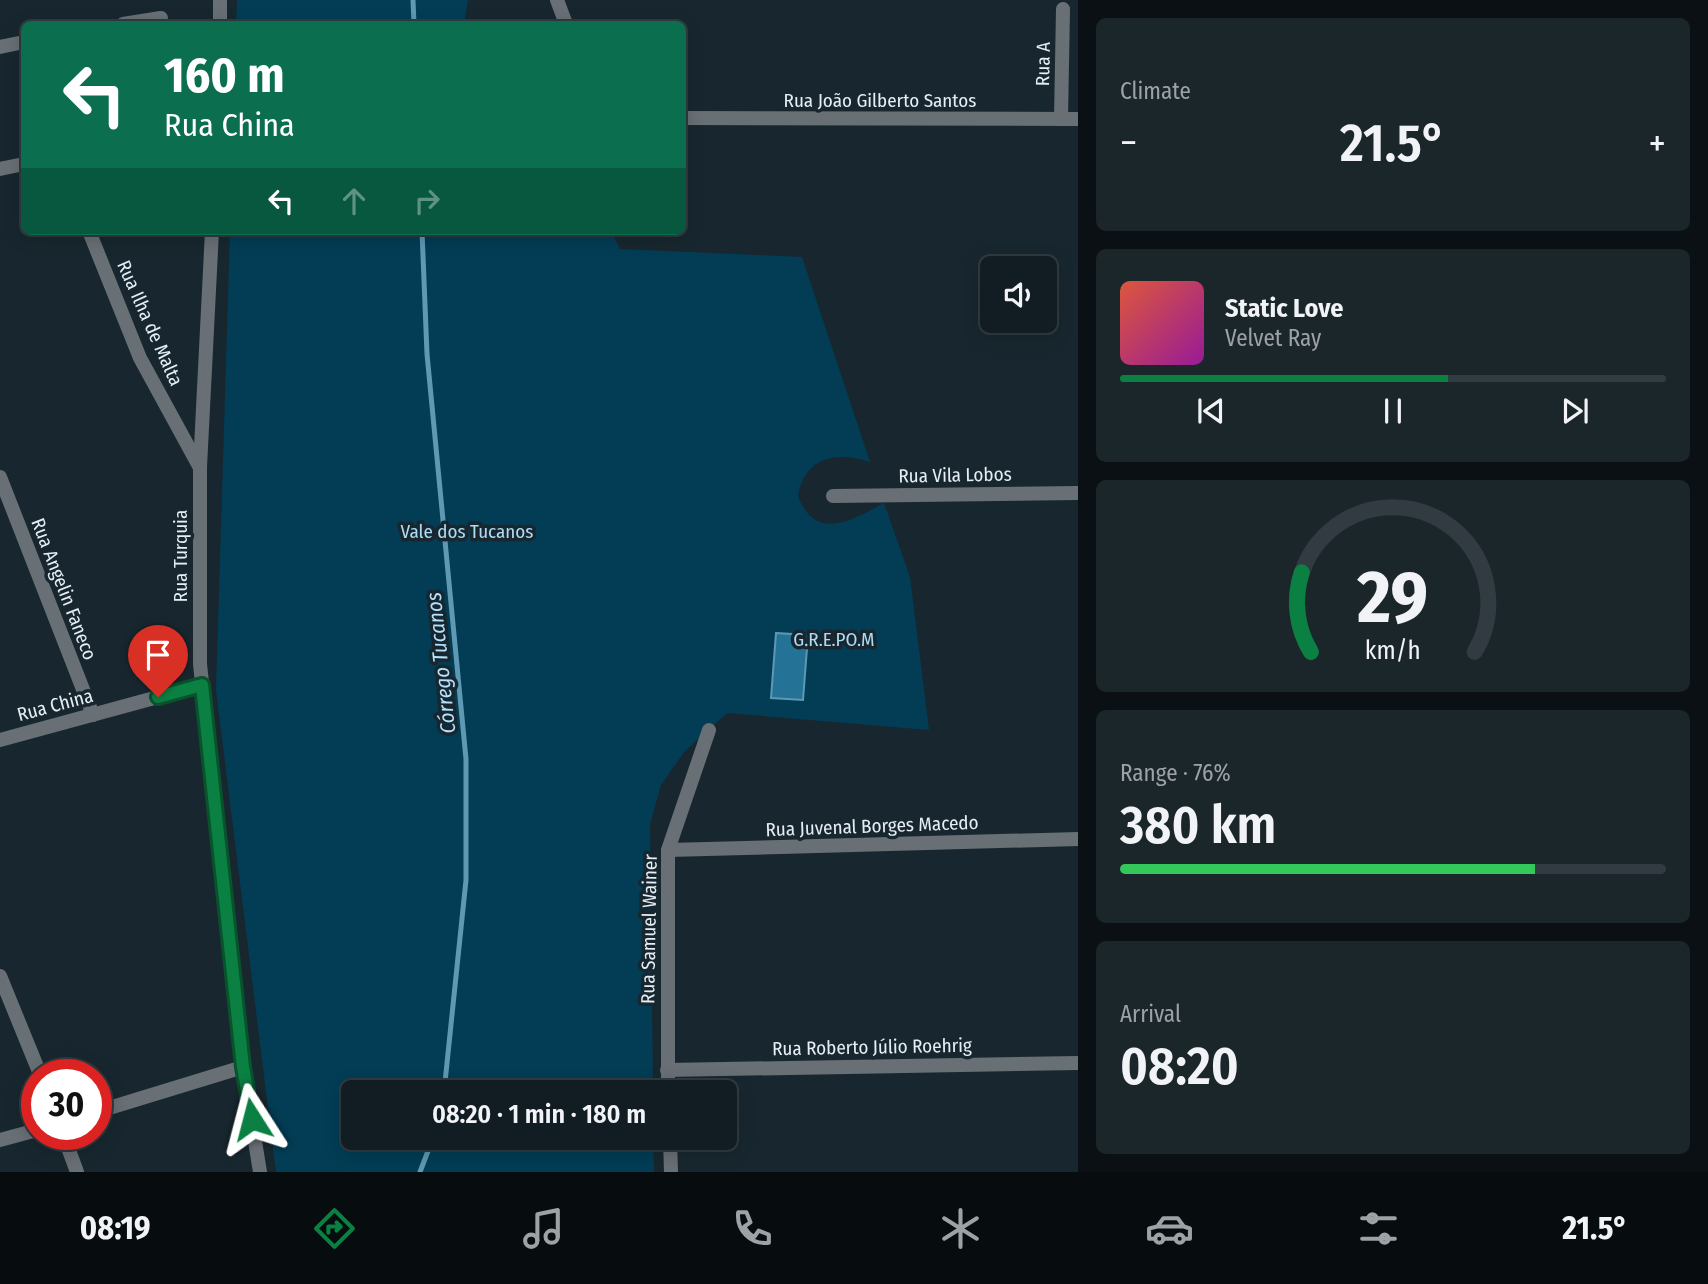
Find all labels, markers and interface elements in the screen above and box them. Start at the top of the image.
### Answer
street label: Rua A [1031,42,1055,86]
text: 160 m [164,46,285,105]
icon: left [49,49,140,140]
text: Climate [1120,77,1191,105]
street label: Rua João Gilberto Santos [784,89,976,112]
text: Rua China [164,106,295,144]
text: 21.5° [1340,112,1446,175]
text: − [1120,120,1137,166]
text: + [1649,120,1666,166]
icon: left [262,182,300,220]
icon: ahead [335,182,373,220]
icon: right [408,182,446,220]
map controls [980,256,1057,333]
button: sound [980,256,1057,333]
street label: Rua Ilha de Malta [112,257,188,389]
text: Static Love [1225,293,1343,324]
text: Velvet Ray [1225,324,1321,352]
icon: previous [1192,392,1230,430]
icon: pause [1374,392,1412,430]
icon: next [1556,392,1594,430]
street label: Rua Vila Lobos [898,463,1012,487]
street label: Rua Turquia [169,510,192,602]
street label: Rua Angelin Faneco [26,515,102,663]
park label: Vale dos Tucanos [401,520,533,543]
text: 29 [1357,554,1428,641]
water label: Córrego Tucanos [421,591,461,735]
pin [128,625,188,697]
park label: G.R.E.PO.M [793,628,875,651]
icon: arrive [139,636,177,674]
text: km/h [1365,636,1421,666]
street label: Rua China [15,684,95,726]
text: Range · 76% [1120,759,1231,787]
text: 380 km [1120,794,1276,857]
street label: Rua Juvenal Borges Macedo [765,811,979,841]
street label: Rua Samuel Wainer [636,853,662,1004]
text: Arrival [1120,1000,1181,1028]
street label: Rua Roberto Júlio Roehrig [772,1034,972,1060]
text: 08:20 [1120,1035,1239,1098]
speed limit sign: 30 [21,1059,112,1150]
position arrow [215,1082,289,1156]
text: 08:20 · 1 min · 180 m [432,1099,646,1130]
icon: directions [310,1204,359,1253]
icon: music [519,1204,568,1253]
icon: phone [728,1204,777,1253]
icon: climate [936,1204,985,1253]
icon: car [1145,1204,1194,1253]
icon: filters [1354,1204,1403,1253]
text: 08:19 [80,1209,151,1247]
text: 21.5° [1562,1209,1628,1247]

